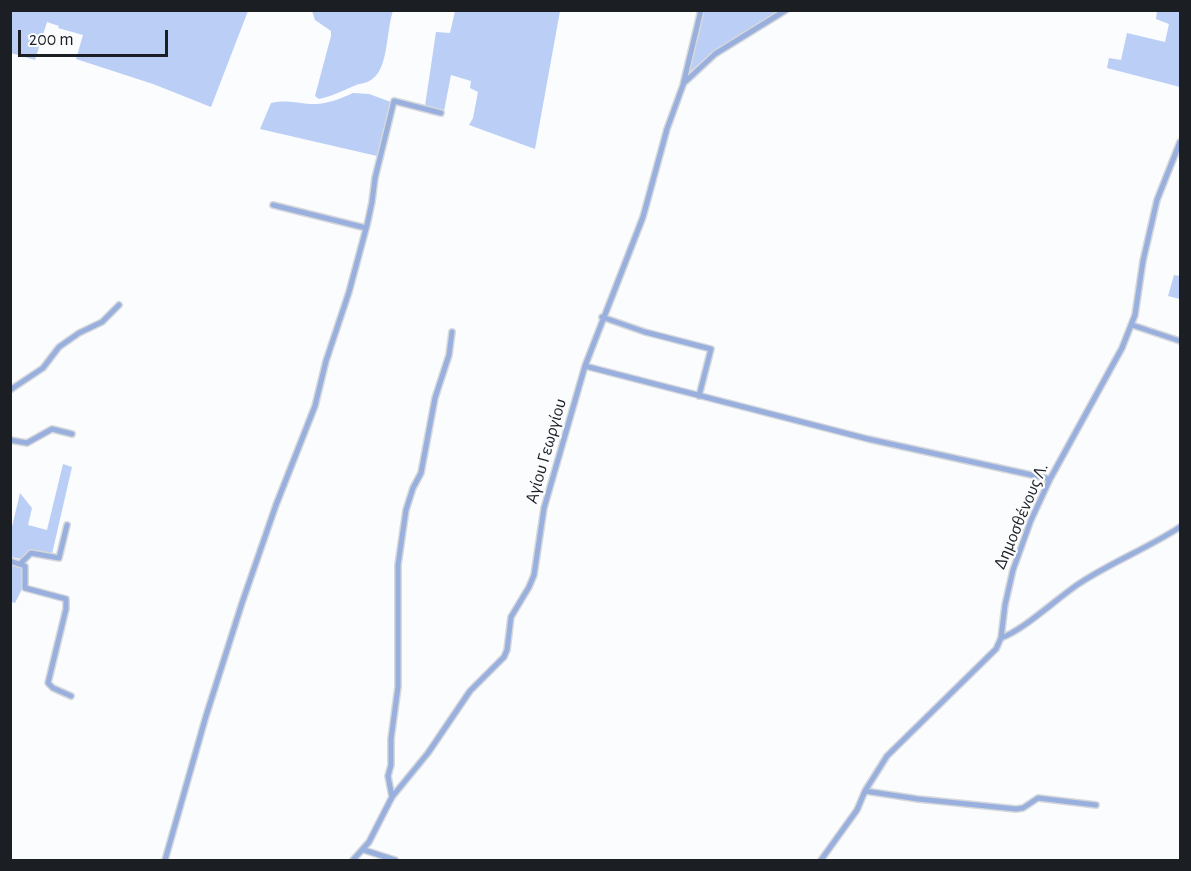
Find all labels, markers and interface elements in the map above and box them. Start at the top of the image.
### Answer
scale bar [21,18,171,56]
text: 200 m [29,31,74,49]
street label: Αγίου Γεωργίου [521,396,571,506]
street label: Δημοσθένους Λ. [989,460,1053,572]

